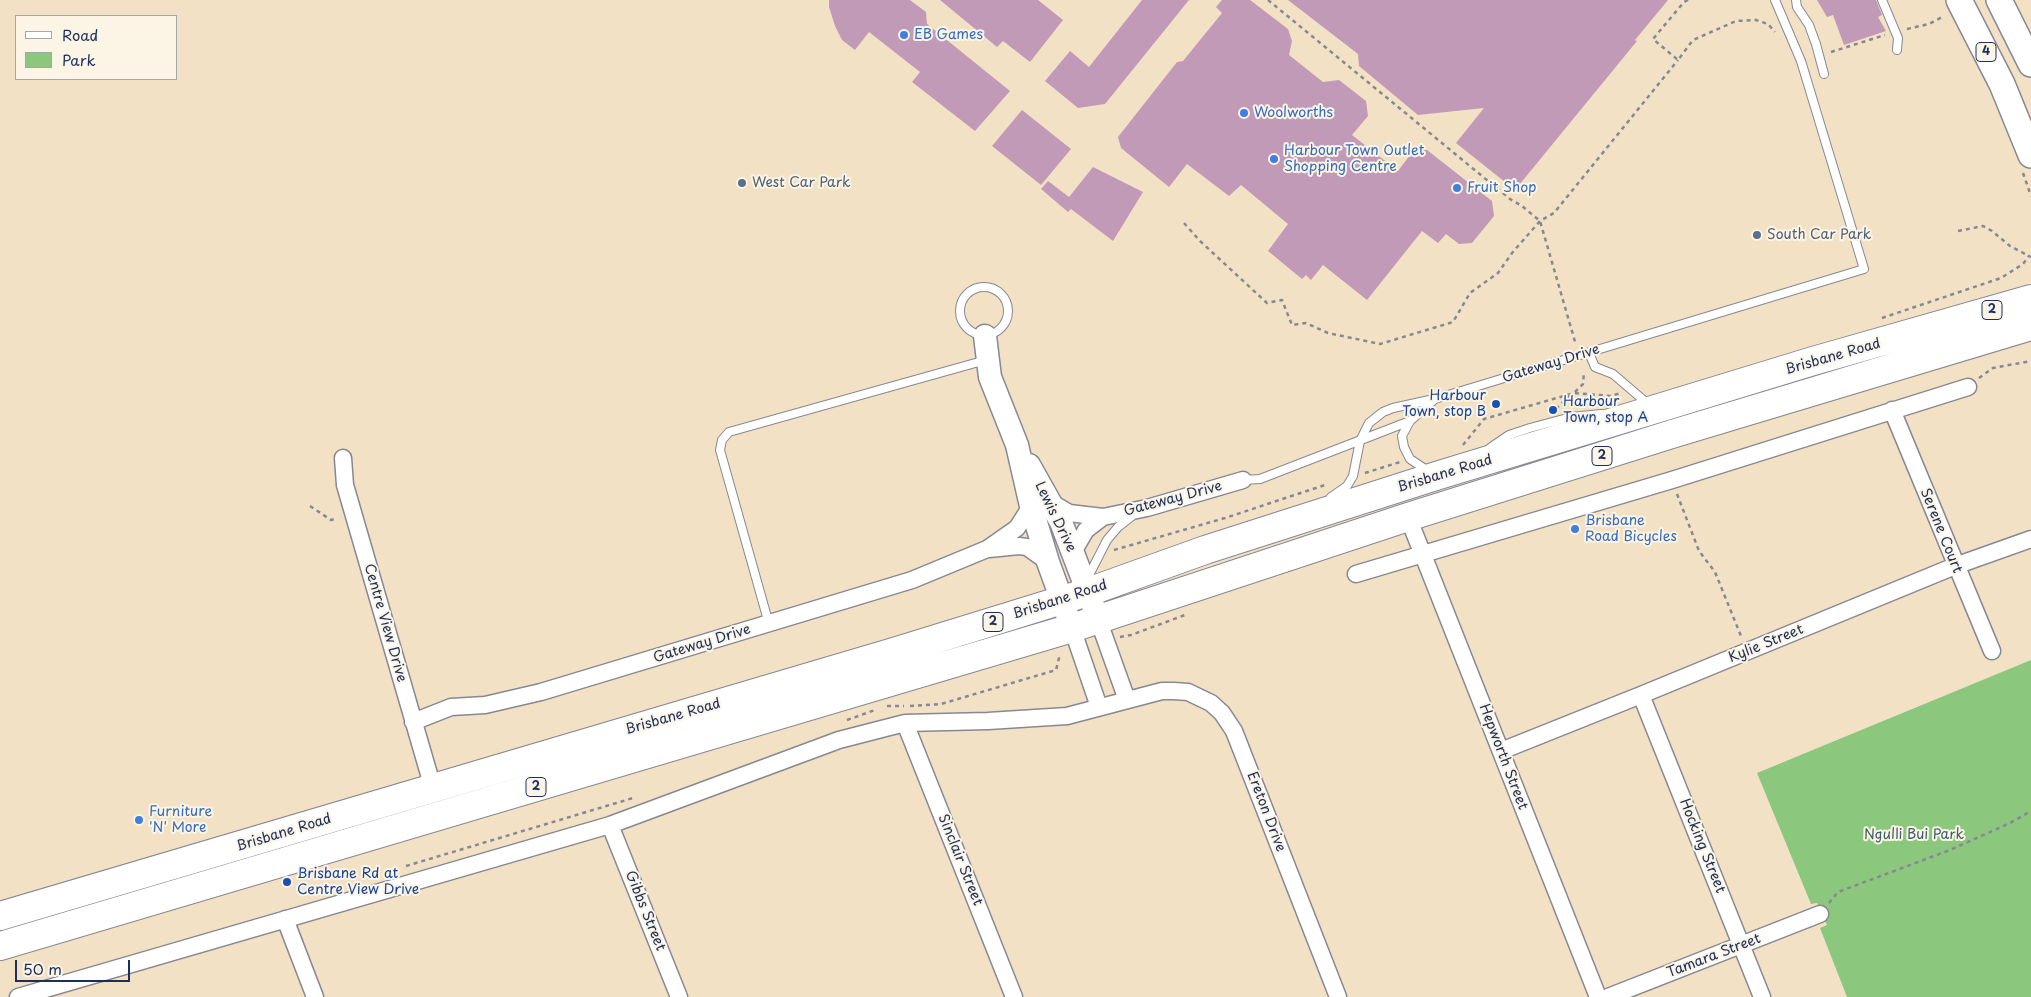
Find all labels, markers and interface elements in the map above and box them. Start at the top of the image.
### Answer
legend [15,15,178,80]
text: Road [62,23,98,46]
place label: EB Games [914,27,983,43]
marker: EB Games [898,29,910,41]
road number: 4 [1976,42,1996,62]
text: Park [62,48,96,71]
place label: Woolworths [1254,105,1333,121]
marker: Woolworths [1238,107,1250,119]
place label: Harbour Town Outlet Shopping Centre [1284,143,1425,176]
marker: Harbour Town Outlet Shopping Centre [1268,153,1280,165]
place label: West Car Park [752,175,851,191]
marker: West Car Park [736,177,748,189]
place label: Fruit Shop [1467,180,1536,196]
marker: Fruit Shop [1451,182,1463,194]
place label: South Car Park [1767,227,1871,243]
marker: South Car Park [1751,229,1763,241]
road number: 2 [1982,300,2002,320]
street label: Brisbane Road [1783,335,1883,379]
street label: Gateway Drive [1500,341,1602,387]
place label: Harbour Town, stop B [1402,388,1486,421]
place label: Harbour Town, stop A [1563,394,1648,427]
marker: Harbour Town, stop B [1490,398,1502,410]
marker: Harbour Town, stop A [1547,404,1559,416]
road number: 2 [1592,446,1612,466]
street label: Brisbane Road [1396,452,1494,496]
street label: Gateway Drive [1122,478,1224,520]
street label: Lewis Drive [1031,479,1079,555]
street label: Serene Court [1916,486,1966,576]
place label: Brisbane Road Bicycles [1585,513,1677,546]
marker: Brisbane Road Bicycles [1569,523,1581,535]
street label: Centre View Drive [360,562,410,684]
street label: Brisbane Road [1011,577,1109,623]
road number: 2 [983,612,1003,632]
street label: Gateway Drive [651,621,753,667]
street label: Kylie Street [1726,621,1806,667]
street label: Brisbane Road [623,695,723,739]
street label: Hepworth Street [1475,702,1531,812]
street label: Ereton Drive [1243,770,1289,854]
road number: 2 [526,778,546,796]
street label: Hocking Street [1675,796,1729,896]
place label: Furniture 'N' More [149,804,212,836]
street label: Brisbane Road [235,811,333,855]
street label: Sinclair Street [934,812,986,908]
marker: Furniture 'N' More [133,814,145,826]
park label: Ngulli Bui Park [1864,827,1964,843]
place label: Brisbane Rd at Centre View Drive [297,866,419,899]
street label: Gibbs Street [621,868,669,954]
marker: Brisbane Rd at Centre View Drive [281,876,293,888]
street label: Tamara Street [1665,930,1763,982]
scale bar [18,950,132,982]
text: 50 m [23,957,62,980]

